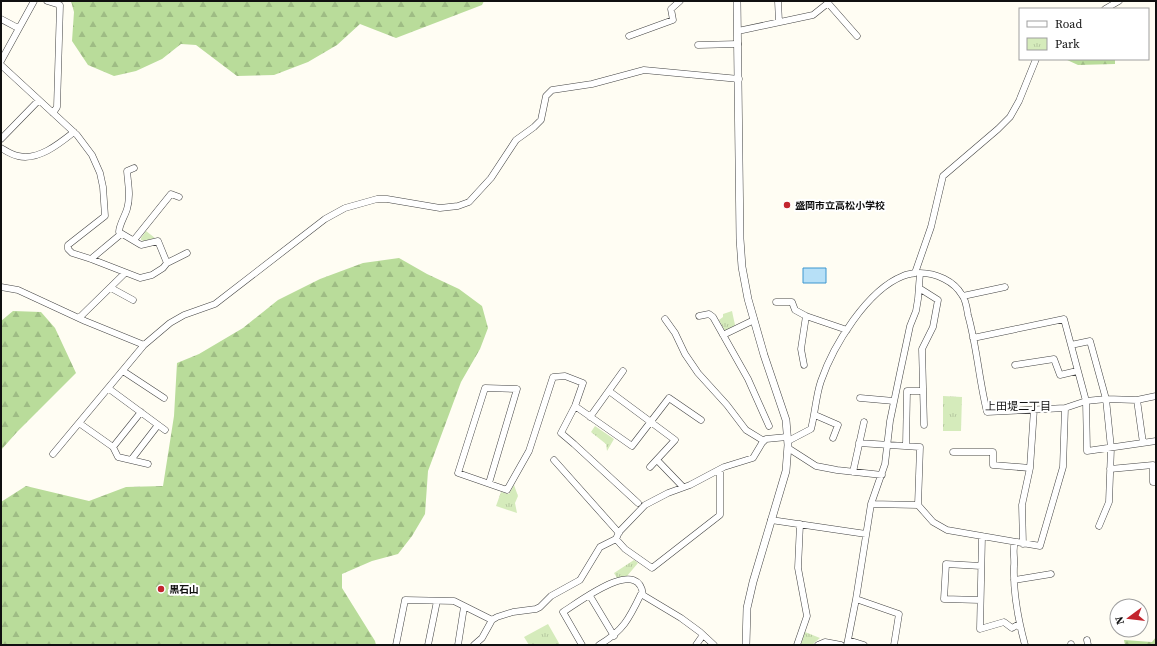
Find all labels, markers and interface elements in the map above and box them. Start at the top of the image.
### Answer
legend [1019,8,1149,60]
text: Road [1055,16,1082,32]
text: Park [1055,36,1080,52]
place label: 盛岡市立高松小学校 [795,199,885,212]
marker: 盛岡市立高松小学校 [782,200,792,210]
district label: 上田堤二丁目 [985,399,1051,414]
place label: 黒石山 [169,583,199,596]
marker: 黒石山 [156,584,166,594]
north arrow [1109,598,1149,638]
text: N [1112,615,1128,626]

